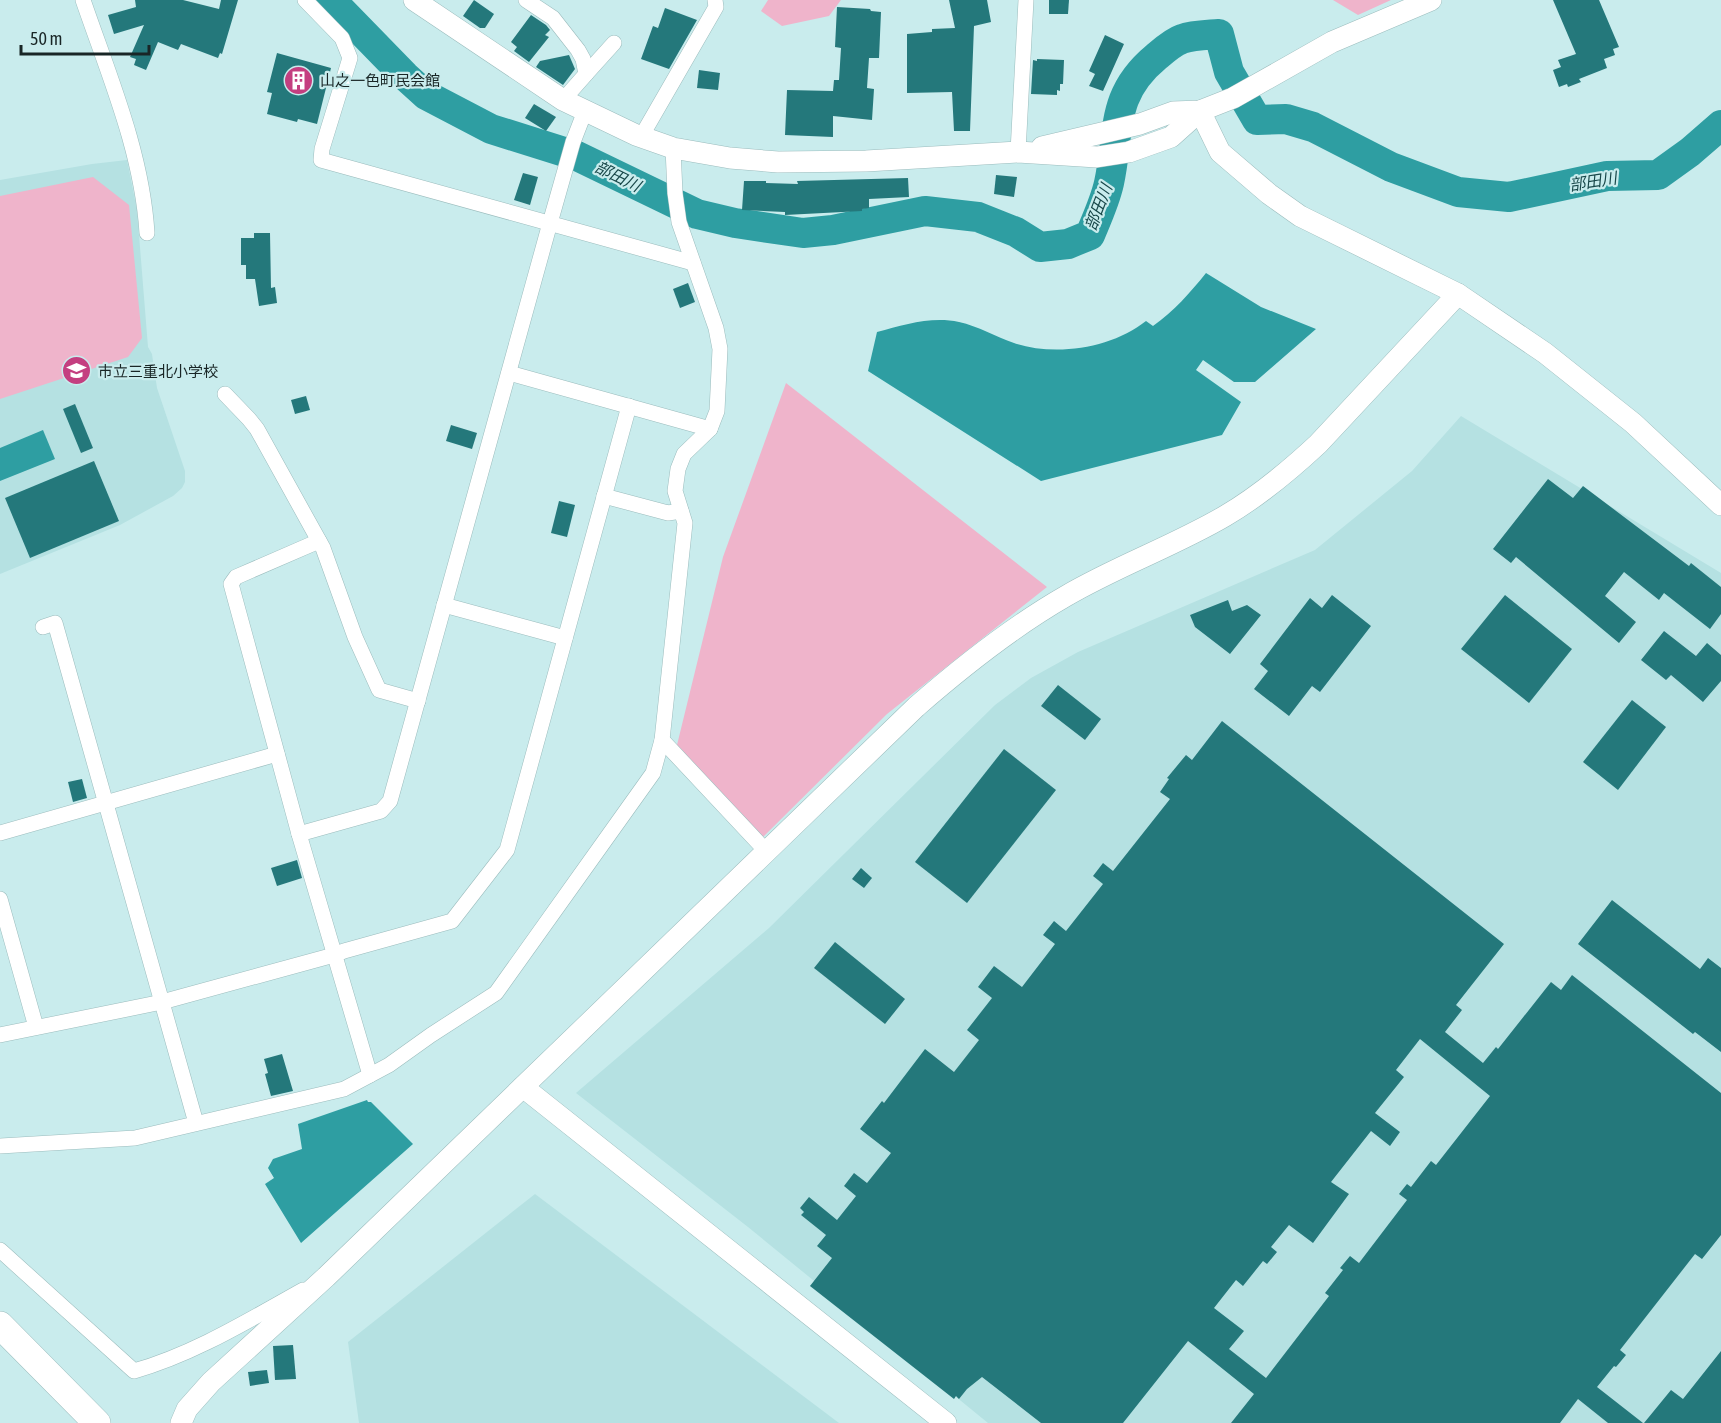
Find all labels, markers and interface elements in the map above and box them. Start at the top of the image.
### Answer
scale bar [21,18,148,56]
text: 50 m [30,28,62,49]
building icon: 山之一色町民会館 [283,64,315,96]
place label: 山之一色町民会館 [320,72,440,89]
water label: 部田川 [592,157,645,195]
water label: 部田川 [1568,168,1620,194]
water label: 部田川 [1081,180,1116,233]
school or university icon: 市立三重北小学校 [61,355,93,387]
place label: 市立三重北小学校 [98,363,218,380]

